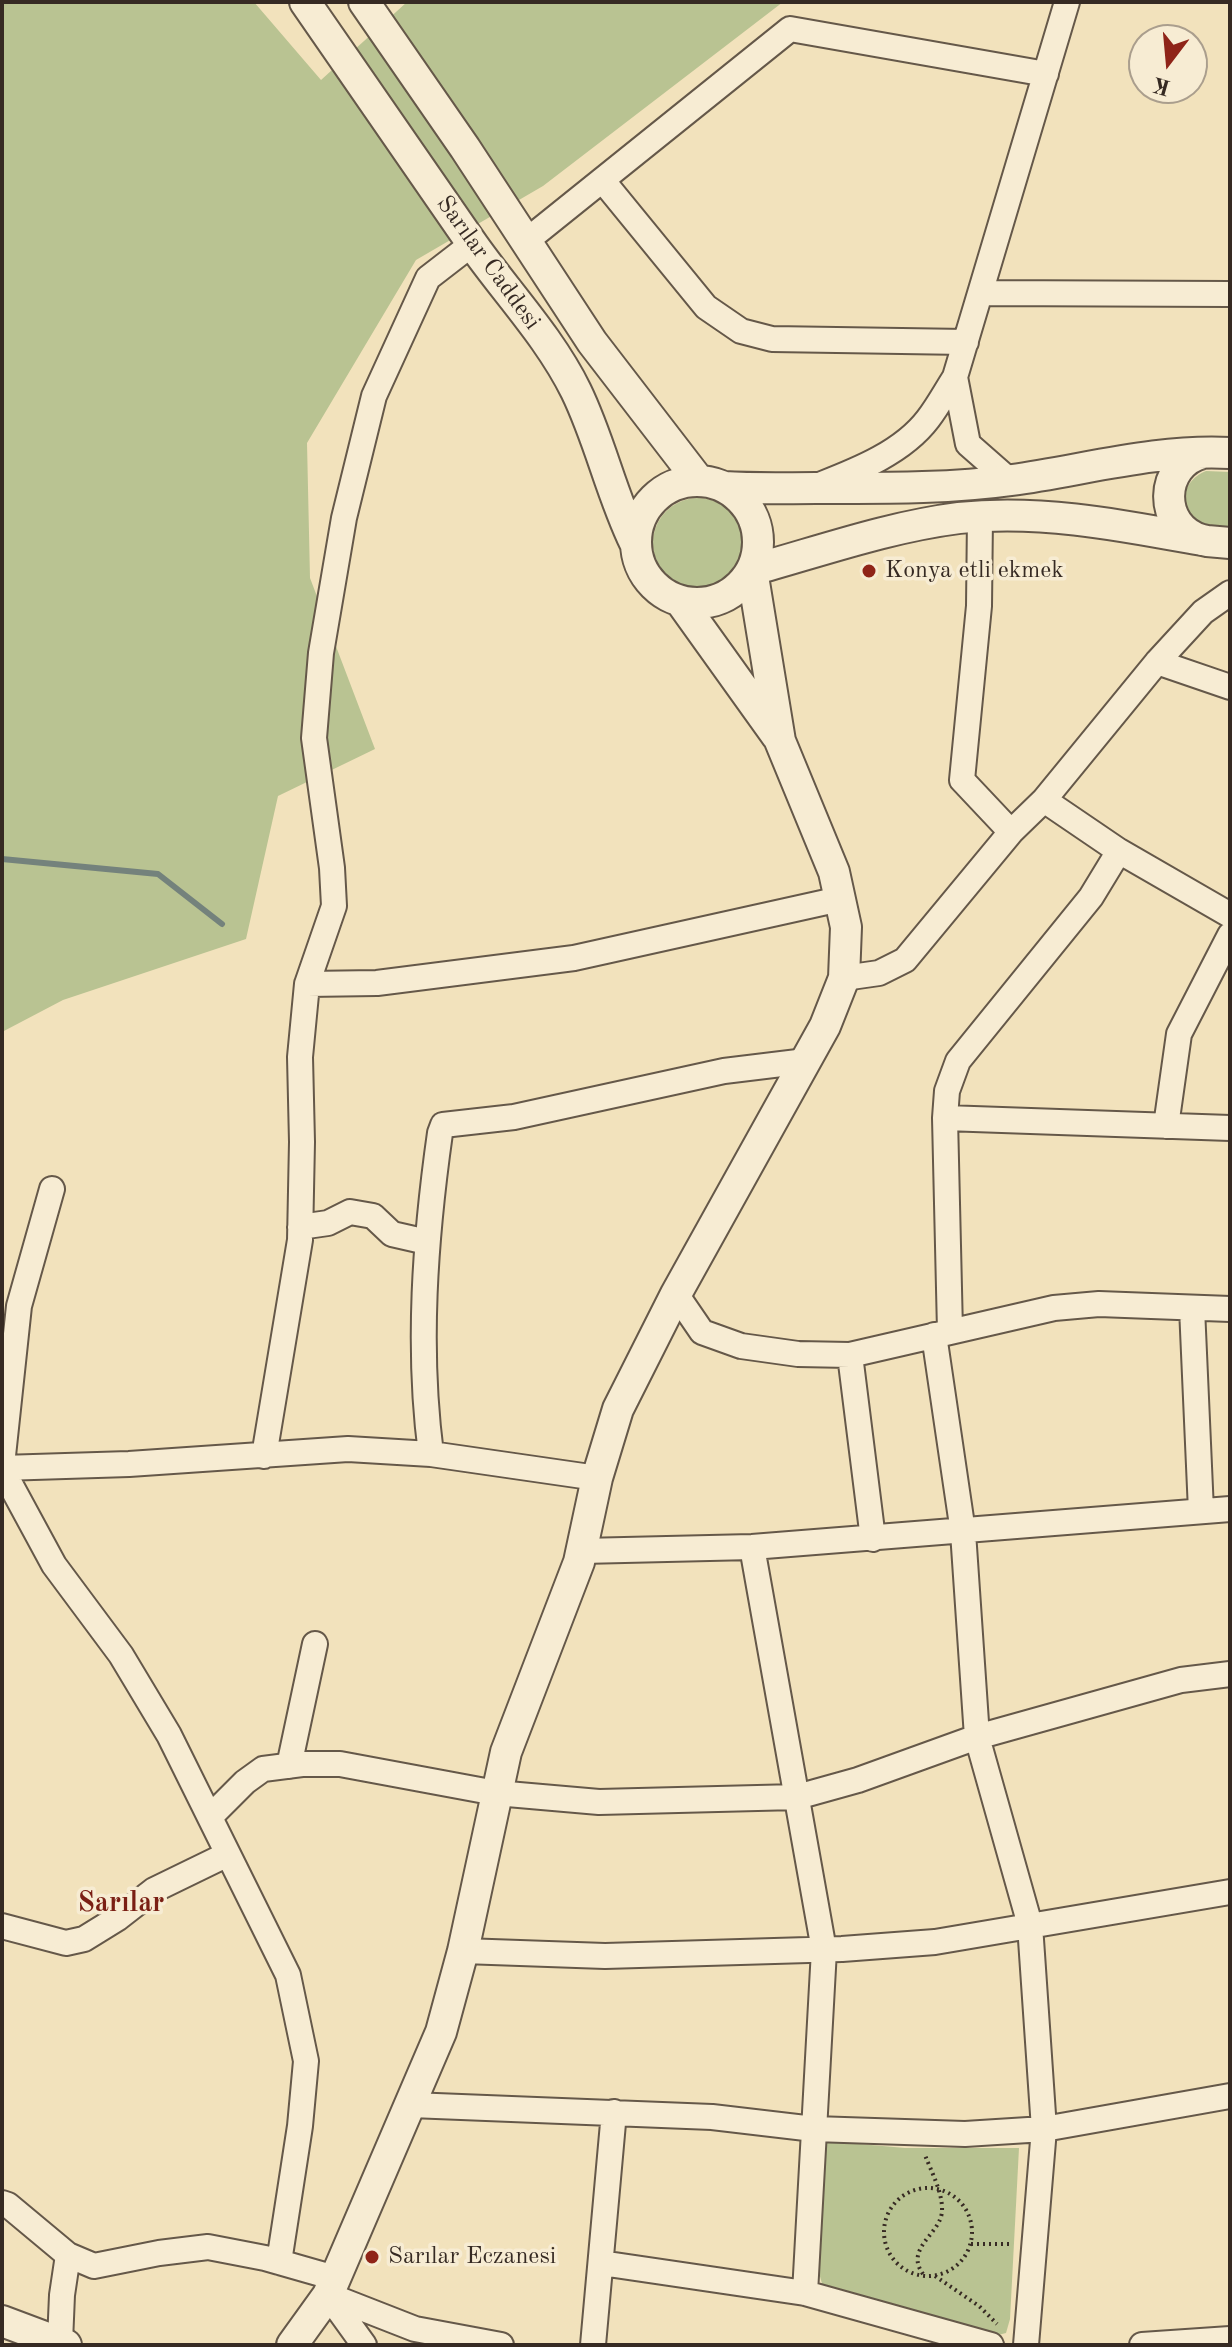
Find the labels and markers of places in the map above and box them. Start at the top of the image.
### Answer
place label: Konya etli ekmek [885,557,1064,585]
marker: Konya etli ekmek [860,562,878,580]
place label: Sarılar Eczanesi [388,2243,556,2271]
marker: Sarılar Eczanesi [363,2248,381,2266]

